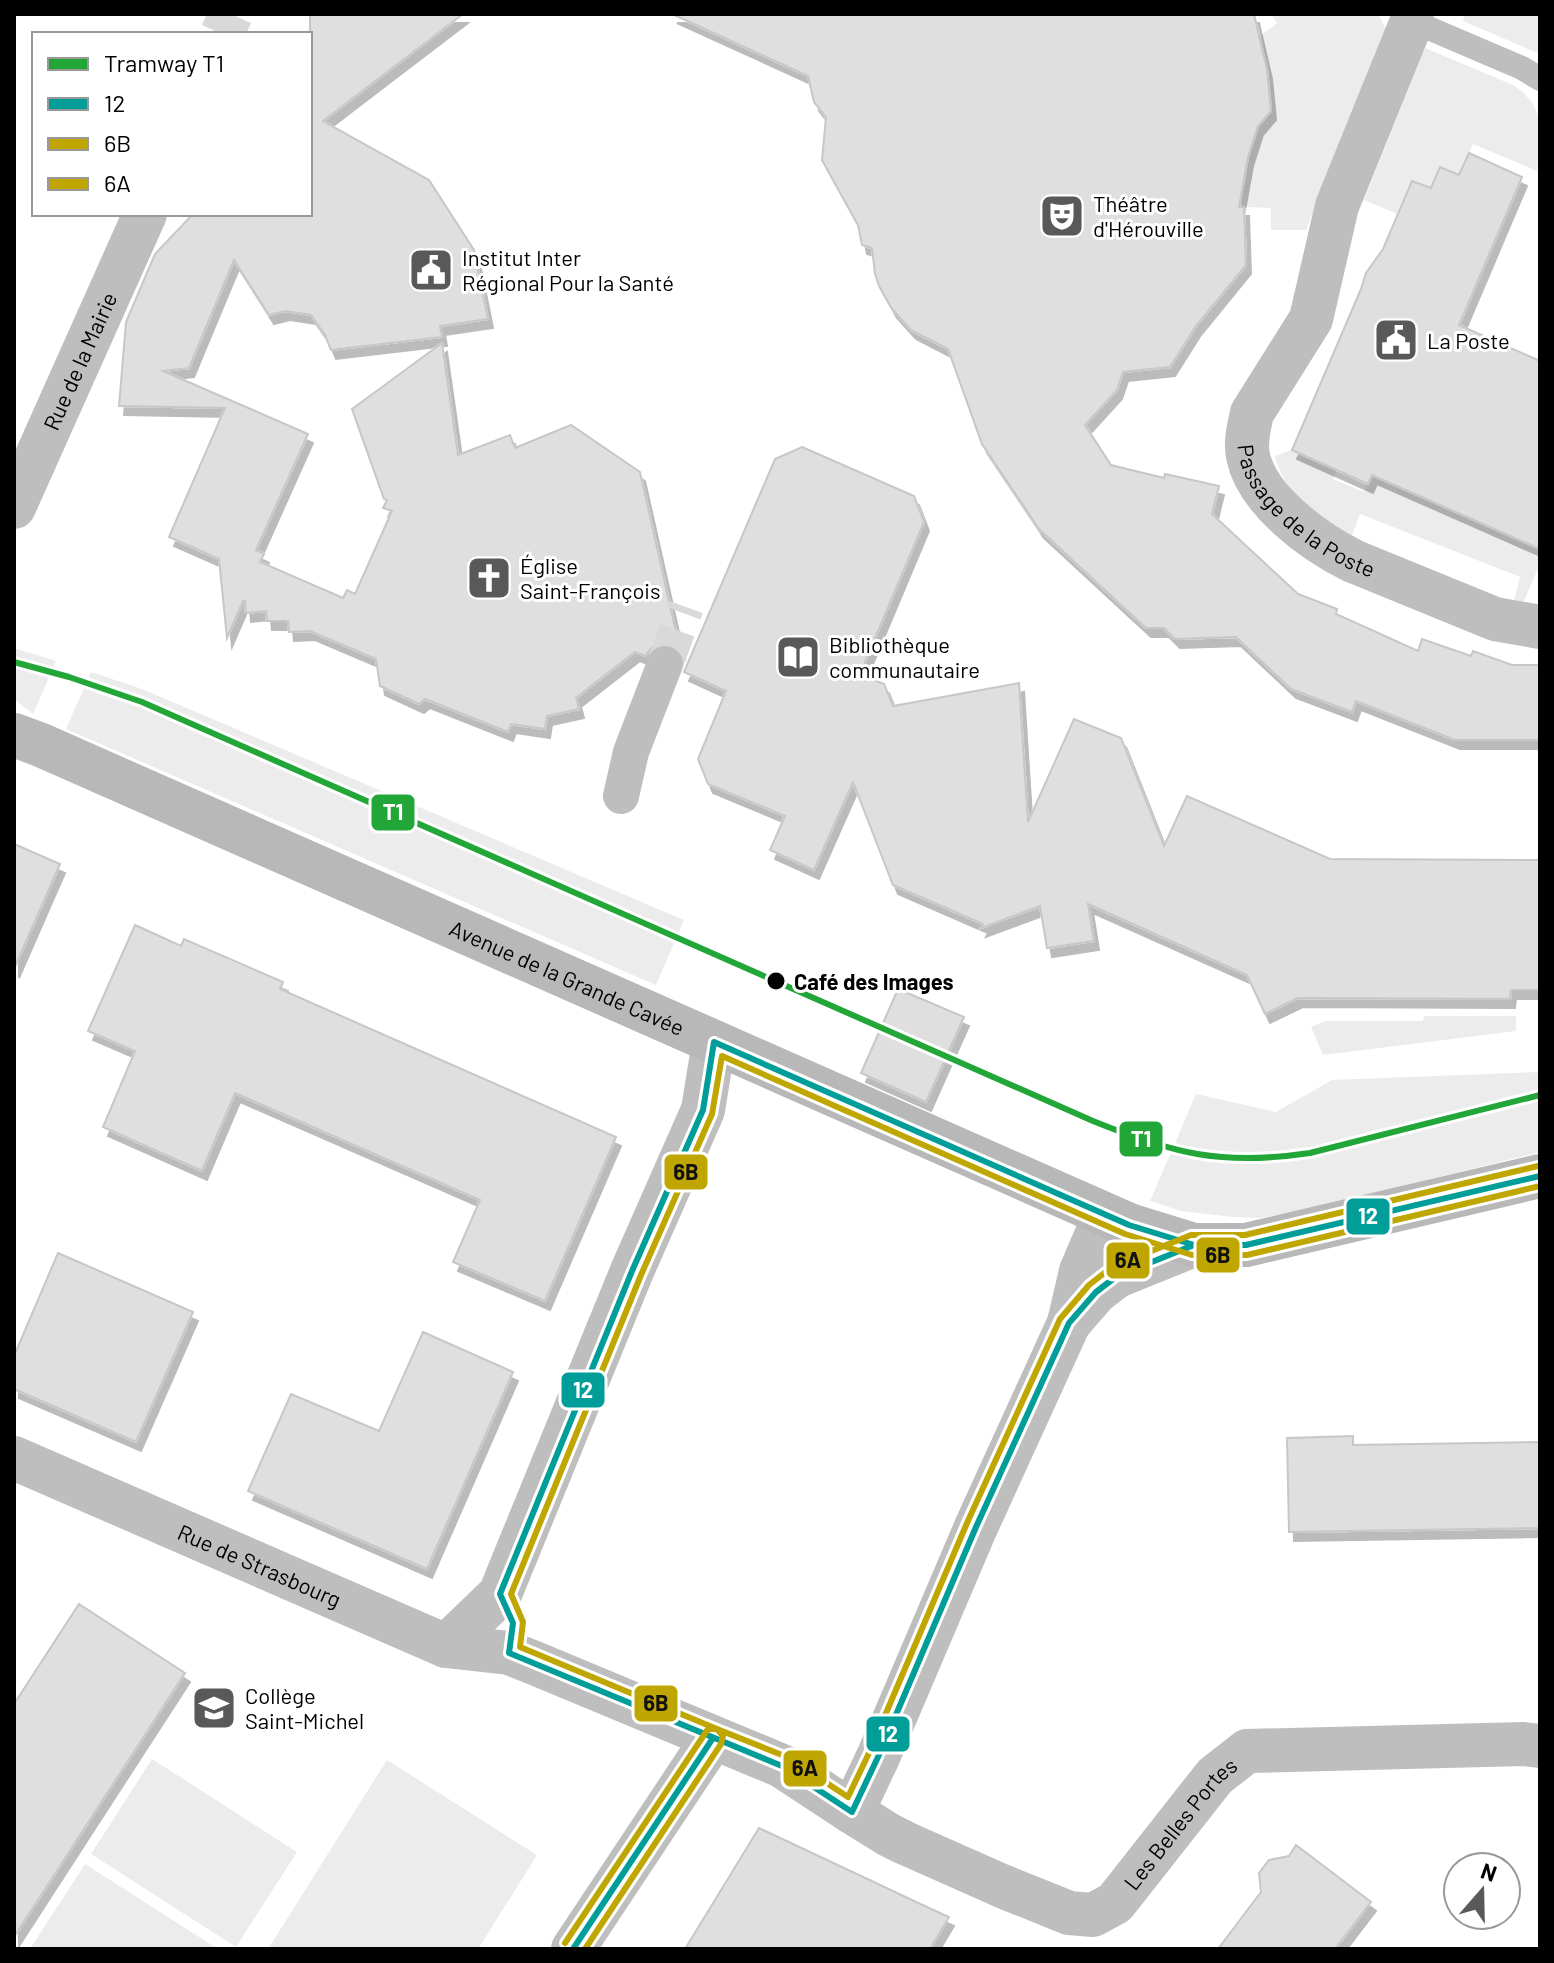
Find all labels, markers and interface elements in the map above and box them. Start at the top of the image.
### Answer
legend [32,32,312,216]
text: Tramway T1 [104,48,224,77]
text: 12 [104,88,125,117]
text: 6B [104,128,131,157]
text: 6A [104,168,131,197]
place label: Théâtre d'Hérouville [1093,190,1204,241]
theatre icon: Théâtre d'Hérouville [1038,192,1086,240]
place label: Institut Inter Régional Pour la Santé [462,244,674,295]
public building icon: Institut Inter Régional Pour la Santé [407,246,455,294]
street label: Rue de la Mairie [37,288,121,434]
public building icon: La Poste [1372,316,1420,364]
place label: La Poste [1427,327,1510,353]
street label: Passage de la Poste [1234,443,1379,582]
place label: Église Saint-François [520,552,661,603]
church icon: Église Saint-François [465,554,513,602]
place label: Bibliothèque communautaire [829,631,980,682]
library icon: Bibliothèque communautaire [774,633,822,681]
line badge: T1 [370,793,416,832]
text: T1 [383,798,403,824]
street label: Avenue de la Grande Cavée [446,914,689,1040]
place label: Café des Images [794,968,954,994]
marker: Café des Images [765,970,787,992]
line badge: T1 [1118,1120,1164,1158]
text: T1 [1131,1125,1151,1151]
line badge: 6B [663,1153,709,1191]
text: 6B [673,1158,699,1184]
line badge: 12 [1345,1197,1391,1236]
text: 12 [1358,1202,1378,1228]
line badge: 6B [1195,1236,1241,1274]
line badge: 6A [1105,1241,1151,1280]
text: 6B [1205,1241,1231,1267]
text: 6A [1115,1246,1142,1272]
line badge: 12 [560,1371,606,1409]
text: 12 [573,1376,593,1402]
street label: Rue de Strasbourg [174,1518,345,1612]
place label: Collège Saint-Michel [245,1682,364,1733]
school or university icon: Collège Saint-Michel [190,1684,238,1732]
line badge: 6B [633,1684,679,1723]
text: 6B [643,1689,669,1715]
line badge: 12 [865,1715,911,1753]
text: 12 [878,1720,898,1746]
line badge: 6A [782,1749,828,1788]
street label: Les Belles Portes [1118,1751,1241,1894]
text: 6A [792,1754,819,1780]
north arrow [1442,1851,1522,1931]
text: N [1478,1857,1501,1886]

